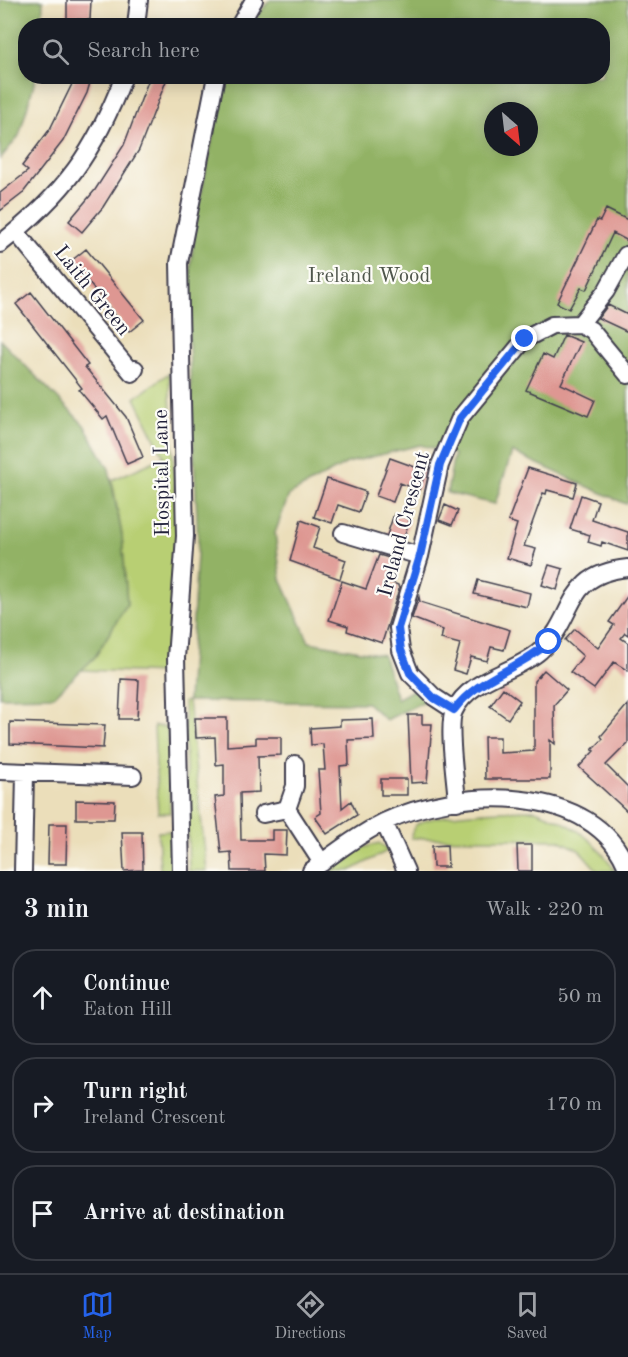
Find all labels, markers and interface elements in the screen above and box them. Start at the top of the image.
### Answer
search box [18,18,610,84]
icon: search [39,35,72,68]
text: Search here [87,40,200,62]
north arrow [484,102,538,156]
street label: Laith Green [49,242,134,340]
park label: Ireland Wood [308,266,431,287]
route end [511,325,537,351]
street label: Hospital Lane [151,409,174,537]
street label: Ireland Crescent [375,449,434,599]
route start [535,628,561,654]
text: 3 min [24,897,89,923]
text: Walk · 220 m [485,900,604,920]
text: Continue [83,973,170,995]
icon: ahead [26,981,59,1014]
text: 50 m [557,987,602,1007]
text: Eaton Hill [83,1000,172,1020]
text: Turn right [83,1081,187,1103]
icon: right [26,1089,59,1122]
text: 170 m [546,1095,602,1115]
text: Ireland Crescent [83,1108,226,1128]
icon: arrive [26,1197,59,1230]
text: Arrive at destination [83,1202,285,1224]
tab: Map [81,1288,114,1344]
tab: Directions [275,1288,346,1344]
tab: Saved [507,1288,547,1344]

